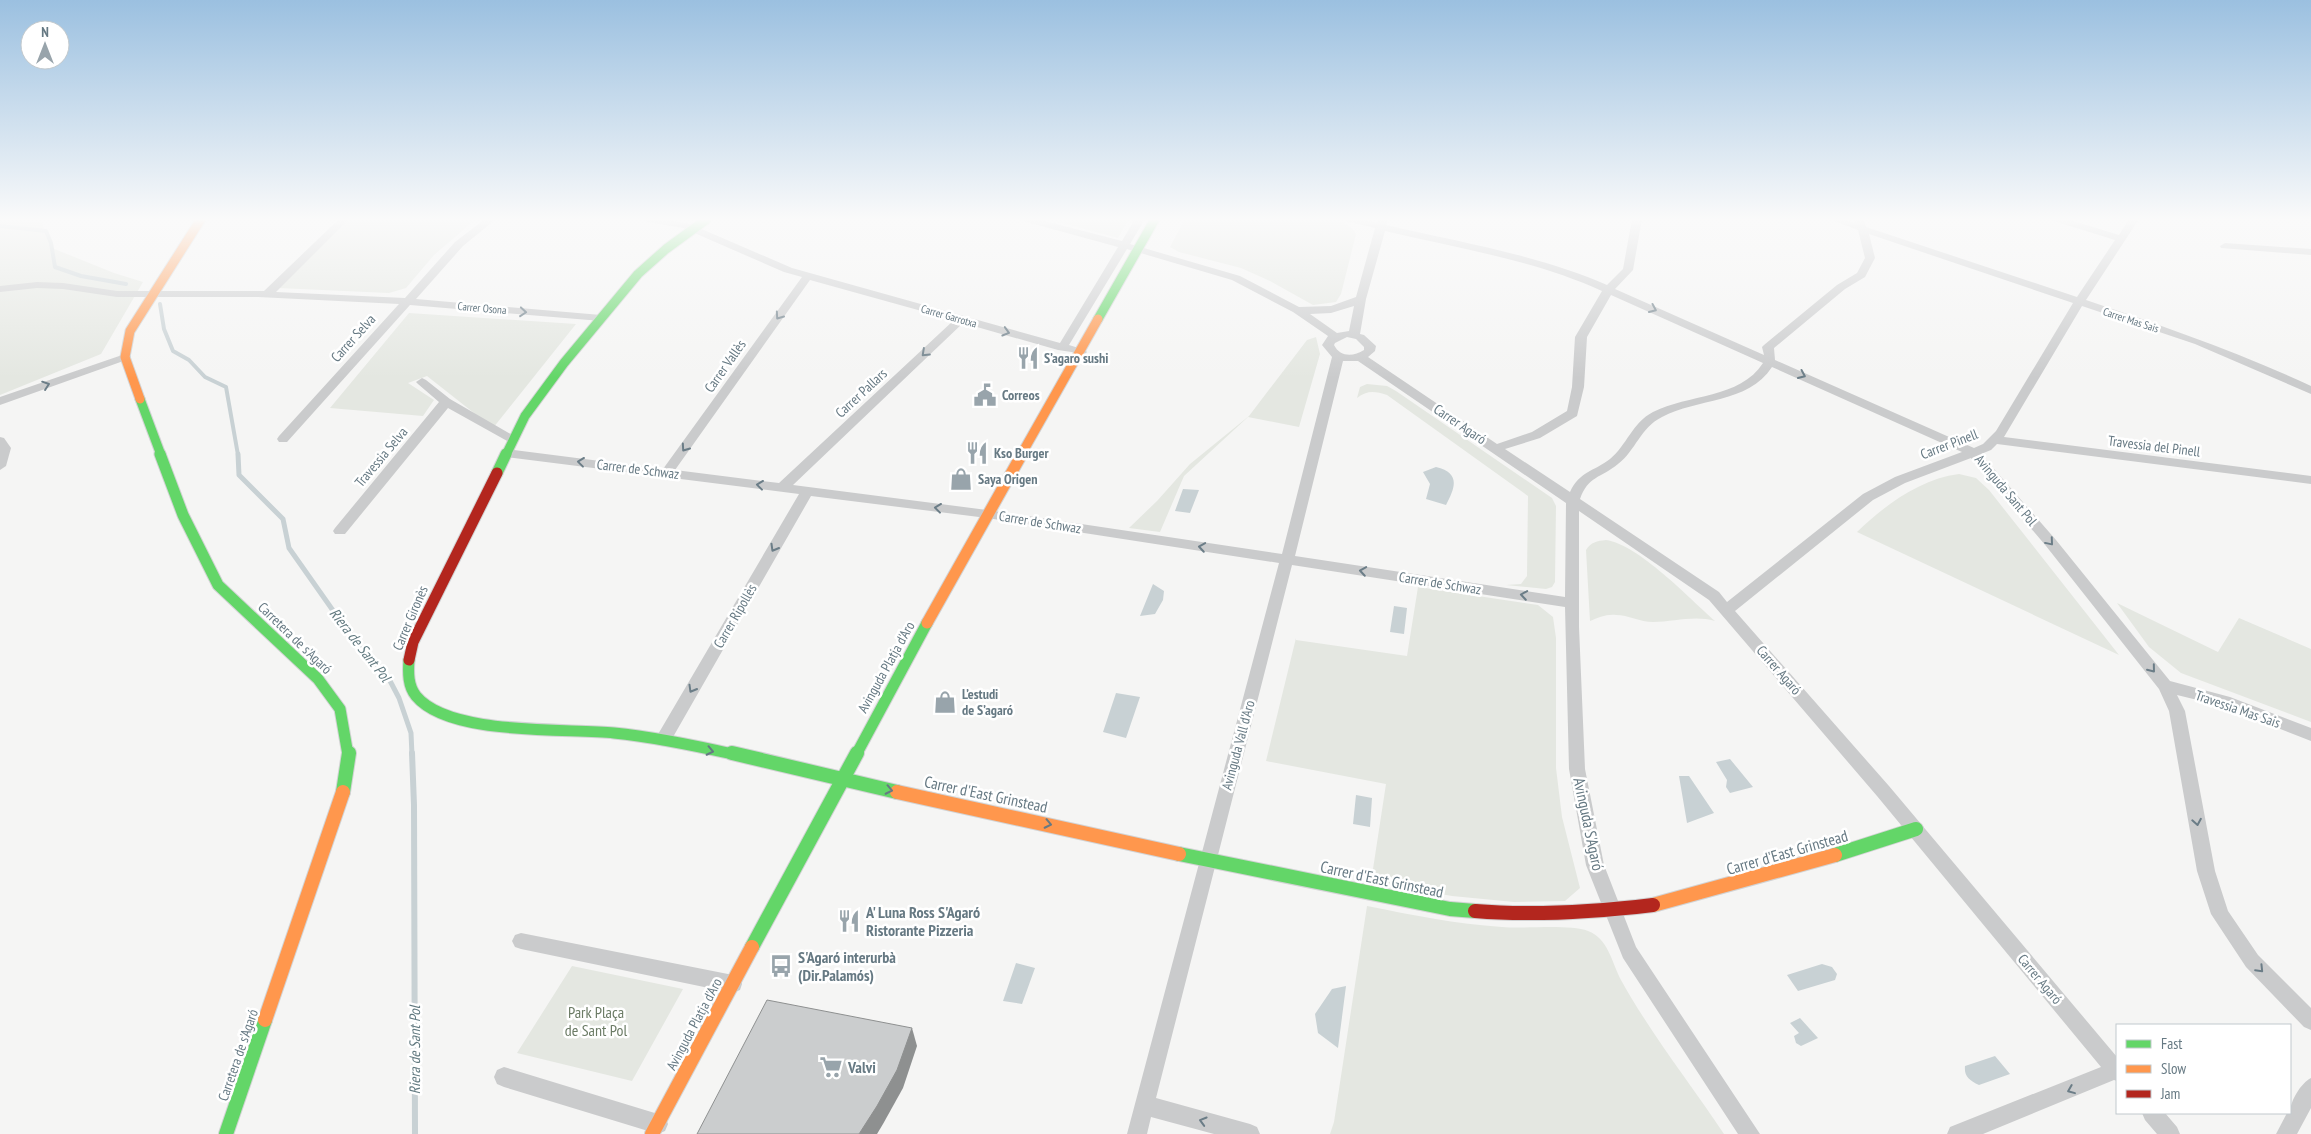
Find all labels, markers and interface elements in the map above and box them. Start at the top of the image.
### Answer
north arrow [20,20,70,70]
text: N [41,23,49,41]
street label: Carrer Osona [457,299,507,317]
street label: Carrer Garrotxa [919,301,979,331]
one-way arrow [1648,303,1657,314]
street label: Carrer Mas Sais [2101,304,2161,336]
one-way arrow [519,306,527,317]
street label: Carrer Selva [327,310,379,366]
one-way arrow [776,310,786,319]
one-way arrow [1001,326,1010,337]
street label: Carrer Vallès [700,336,750,396]
restaurant icon: S’agaro sushi [1015,345,1041,371]
one-way arrow [922,347,931,356]
place label: S’agaro sushi [1044,349,1108,367]
street label: Carrer Pallars [831,364,891,422]
one-way arrow [1797,369,1806,380]
one-way arrow [41,381,50,391]
public building icon: Correos [972,382,998,408]
place label: Correos [1002,386,1040,404]
street label: Carrer Agaró [1430,400,1490,448]
street label: Travessia Selva [351,423,411,491]
street label: Carrer Pinell [1918,425,1981,463]
street label: Travessia del Pinell [2107,431,2202,461]
restaurant icon: Kso Burger [964,440,990,466]
one-way arrow [682,442,691,452]
place label: Kso Burger [994,444,1049,462]
street label: Avinguda Sant Pol [1971,451,2041,530]
street label: Carrer de Schwaz [596,455,680,483]
one-way arrow [577,457,585,468]
shop icon: Saya Origen [948,466,974,492]
place label: Saya Origen [978,470,1038,488]
one-way arrow [756,480,764,491]
one-way arrow [934,503,942,514]
street label: Carrer de Schwaz [998,507,1082,537]
one-way arrow [2044,537,2053,546]
one-way arrow [770,543,780,552]
one-way arrow [1198,543,1207,553]
one-way arrow [1359,566,1367,576]
street label: Carrer de Schwaz [1398,568,1482,598]
street label: Carrer Ripollès [709,581,761,651]
street label: Carrer Gironès [388,583,432,653]
one-way arrow [1519,591,1528,601]
street label: Carretera de s'Agaró [254,598,336,678]
water label: Riera de Sant Pol [326,604,396,687]
street label: Avinguda Platja d'Aro [853,618,919,716]
street label: Carrer Agaró [1753,642,1805,698]
one-way arrow [2146,663,2154,672]
one-way arrow [689,683,699,692]
place label: L’estudi de S’agaró [962,685,1013,719]
street label: Travessia Mas Sais [2193,686,2283,732]
shop icon: L’estudi de S’agaró [932,689,958,715]
street label: Avinguda Vall d'Aro [1217,698,1259,792]
one-way arrow [706,745,715,755]
street label: Carrer d'East Grinstead [923,771,1049,817]
street label: Avinguda S'Agaró [1569,776,1609,872]
one-way arrow [884,784,893,794]
one-way arrow [1043,818,1052,829]
one-way arrow [2192,818,2202,827]
street label: Carrer d'East Grinstead [1724,825,1850,879]
street label: Carrer d'East Grinstead [1319,856,1445,902]
place label: A' Luna Ross S'Agaró Ristorante Pizzeria [865,902,980,940]
restaurant icon: A' Luna Ross S'Agaró Ristorante Pizzeria [836,908,862,934]
place label: S'Agaró interurbà (Dir.Palamós) [798,947,896,985]
street label: Carrer Agaró [2014,950,2066,1008]
bus stop icon: S'Agaró interurbà (Dir.Palamós) [768,953,794,979]
one-way arrow [2254,963,2263,972]
street label: Avinguda Platja d'Aro [662,975,726,1073]
park label: Park Plaça de Sant Pol [565,1002,627,1040]
water label: Riera de Sant Pol [405,1004,424,1094]
street label: Carretera de s'Agaró [214,1007,262,1103]
legend [2116,1024,2291,1114]
text: Fast [2161,1034,2182,1053]
supermarket icon: Valvi [818,1054,844,1080]
place label: Valvi [847,1057,876,1077]
text: Slow [2161,1059,2186,1078]
one-way arrow [2067,1083,2076,1094]
text: Jam [2160,1084,2180,1103]
one-way arrow [1200,1116,1208,1126]

